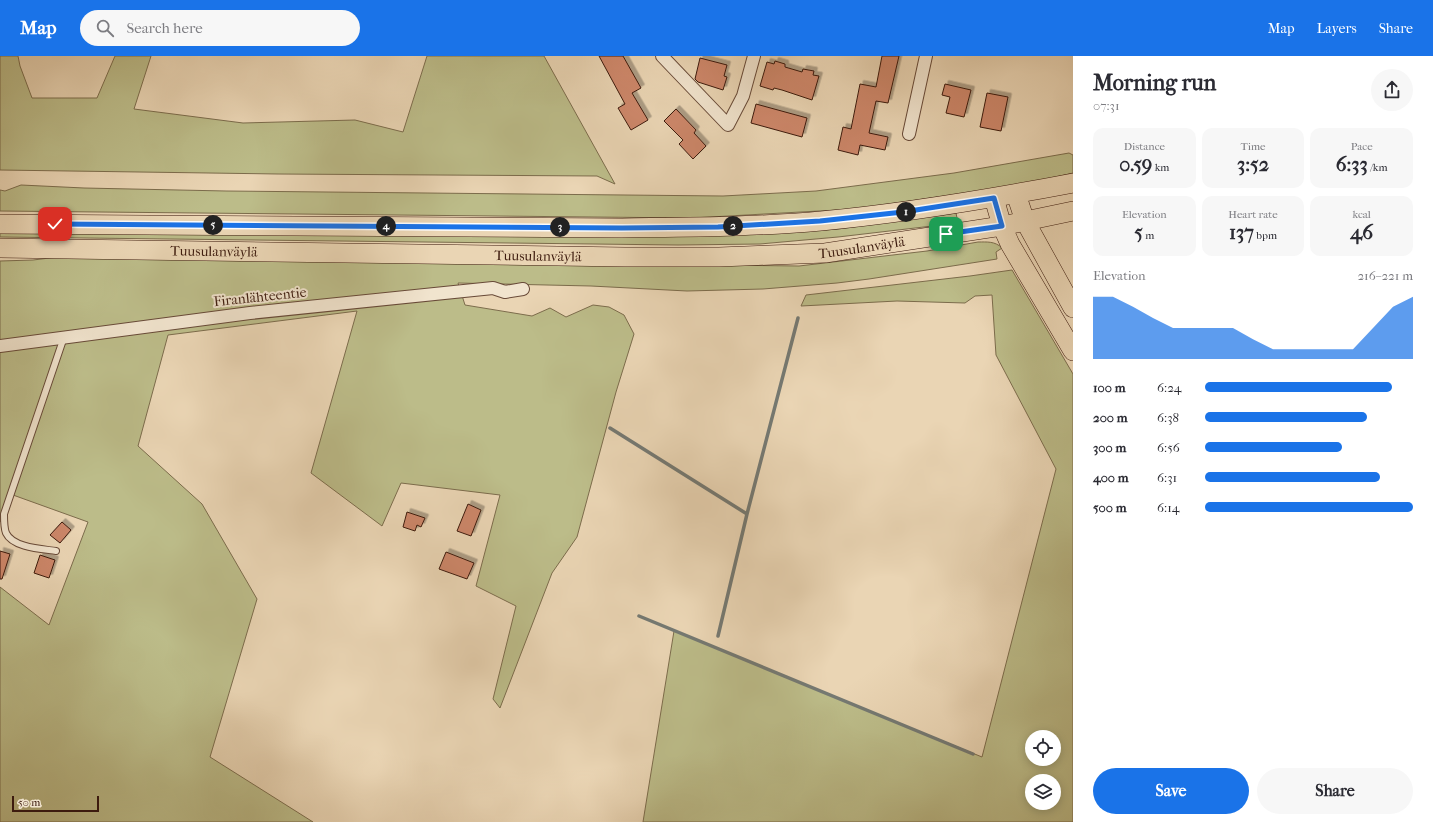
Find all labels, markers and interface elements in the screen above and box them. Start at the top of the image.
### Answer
search box [80,10,360,46]
text: Map [20,17,56,39]
icon: search [94,17,116,39]
text: Search here [126,19,203,37]
text: Map [1268,20,1295,37]
text: Layers [1317,20,1357,37]
text: Share [1379,20,1413,37]
button: share [1371,69,1413,111]
text: Morning run [1093,70,1216,96]
text: 07:31 [1093,98,1120,113]
text: Distance [1124,140,1165,153]
text: Time [1240,140,1265,153]
text: Pace [1351,140,1373,153]
text: 0.59 [1119,153,1152,176]
text: 3:52 [1237,153,1269,176]
text: 6:33 [1336,153,1368,176]
text: km [1152,161,1170,174]
text: /km [1368,161,1388,174]
pin: 1 [896,202,916,222]
text: 1 [904,205,908,218]
pin [38,207,72,241]
text: Elevation [1122,208,1167,221]
text: Heart rate [1228,208,1278,221]
text: kcal [1352,208,1371,221]
icon: check [44,213,66,235]
pin: 5 [203,215,223,235]
pin: 4 [376,216,396,236]
pin: 2 [723,216,743,236]
pin: 3 [550,217,570,237]
pin [929,217,963,251]
text: 5 [211,218,215,231]
text: 4 [383,219,389,232]
text: 2 [730,219,736,232]
text: 3 [558,220,562,233]
text: 5 [1134,221,1143,244]
text: 137 [1229,221,1254,244]
text: 46 [1350,221,1373,244]
icon: arrive [935,223,957,245]
text: m [1143,229,1154,242]
text: bpm [1254,229,1277,242]
street label: Tuusulanväylä [818,232,906,262]
street label: Tuusulanväylä [170,242,258,260]
street label: Tuusulanväylä [494,247,582,265]
text: Elevation [1093,268,1146,283]
text: 216–221 m [1357,268,1413,283]
street label: Firanlähteentie [213,284,307,310]
text: 100 m [1093,380,1126,395]
text: 6:24 [1157,380,1182,395]
text: 200 m [1093,410,1128,425]
text: 6:38 [1157,410,1179,425]
text: 300 m [1093,440,1126,455]
text: 6:56 [1157,440,1180,455]
text: 400 m [1093,470,1129,485]
text: 6:31 [1157,470,1177,485]
text: 500 m [1093,500,1127,515]
text: 6:14 [1157,500,1180,515]
map controls [1025,730,1061,810]
button: locate [1025,730,1061,766]
button: Save [1093,768,1249,814]
button: Share [1257,768,1413,814]
button: layers [1025,774,1061,810]
scale bar [12,794,99,813]
text: 50 m [18,796,40,809]

